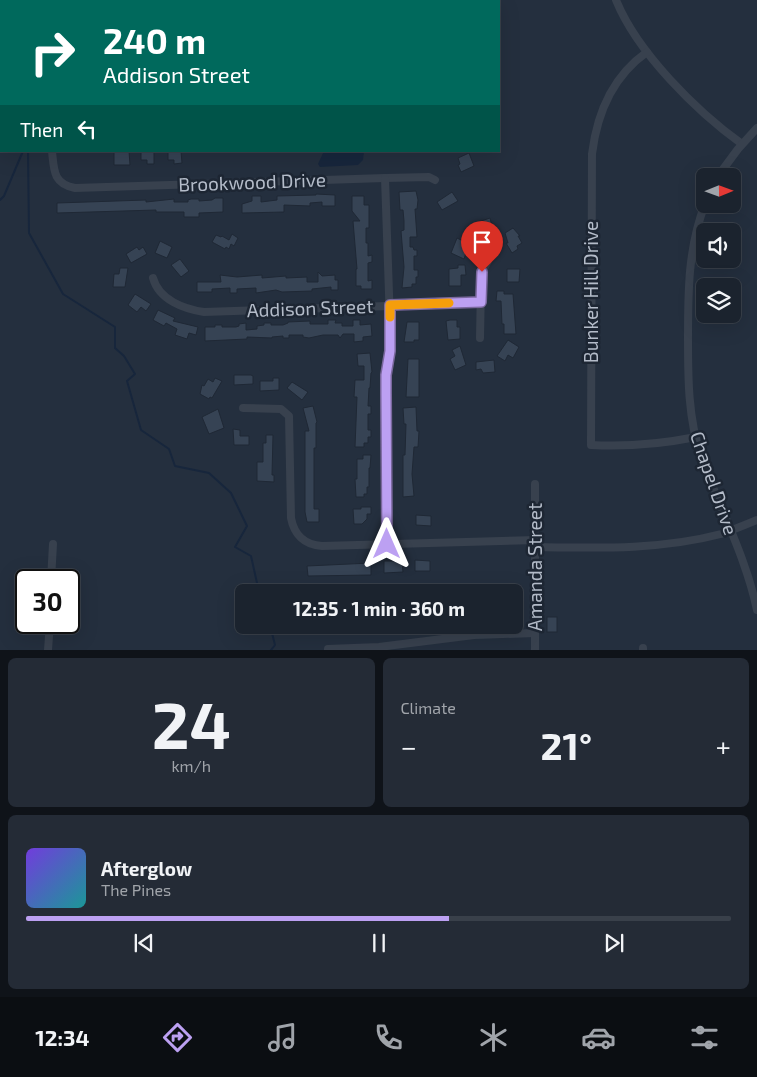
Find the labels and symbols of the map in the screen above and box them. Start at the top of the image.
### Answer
street label: Brookwood Drive [178,167,326,196]
north arrow [696,168,741,212]
pin [461,221,503,272]
street label: Bunker Hill Drive [579,221,602,363]
street label: Addison Street [246,294,374,321]
street label: Chapel Drive [686,428,743,538]
street label: Amanda Street [523,503,546,631]
position arrow [360,517,412,569]
speed limit sign: 30 [15,569,80,634]

